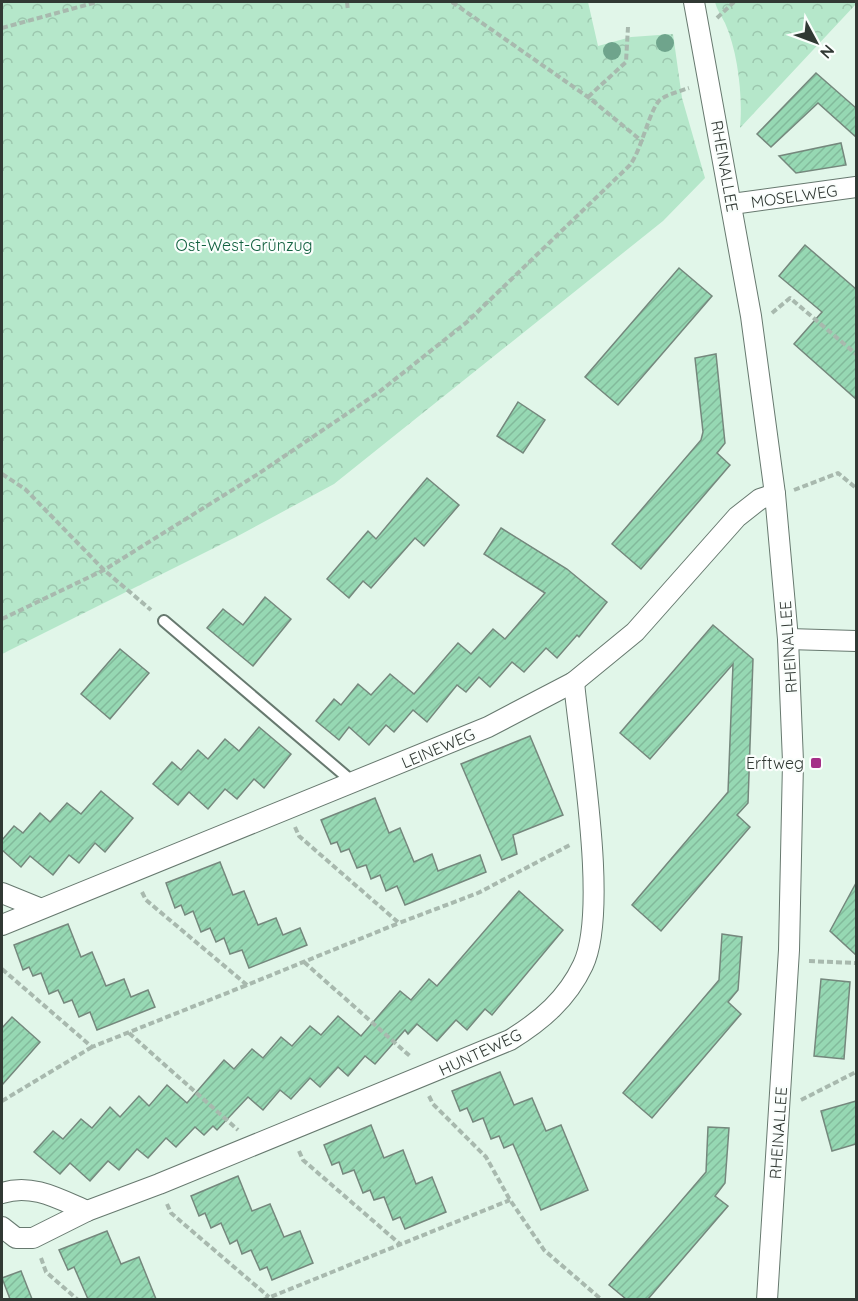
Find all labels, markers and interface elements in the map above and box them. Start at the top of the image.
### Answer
north arrow [786,12,846,72]
text: N [816,41,839,63]
street label: RHEINALLEE [707,119,743,213]
street label: MOSELWEG [749,180,839,212]
park label: Ost-West-Grünzug [175,235,313,255]
street label: RHEINALLEE [775,600,801,694]
street label: LEINEWEG [398,724,478,772]
place label: Erftweg [746,753,804,773]
marker: Erftweg [809,756,823,770]
street label: HUNTEWEG [435,1024,525,1080]
street label: RHEINALLEE [765,1086,791,1180]

